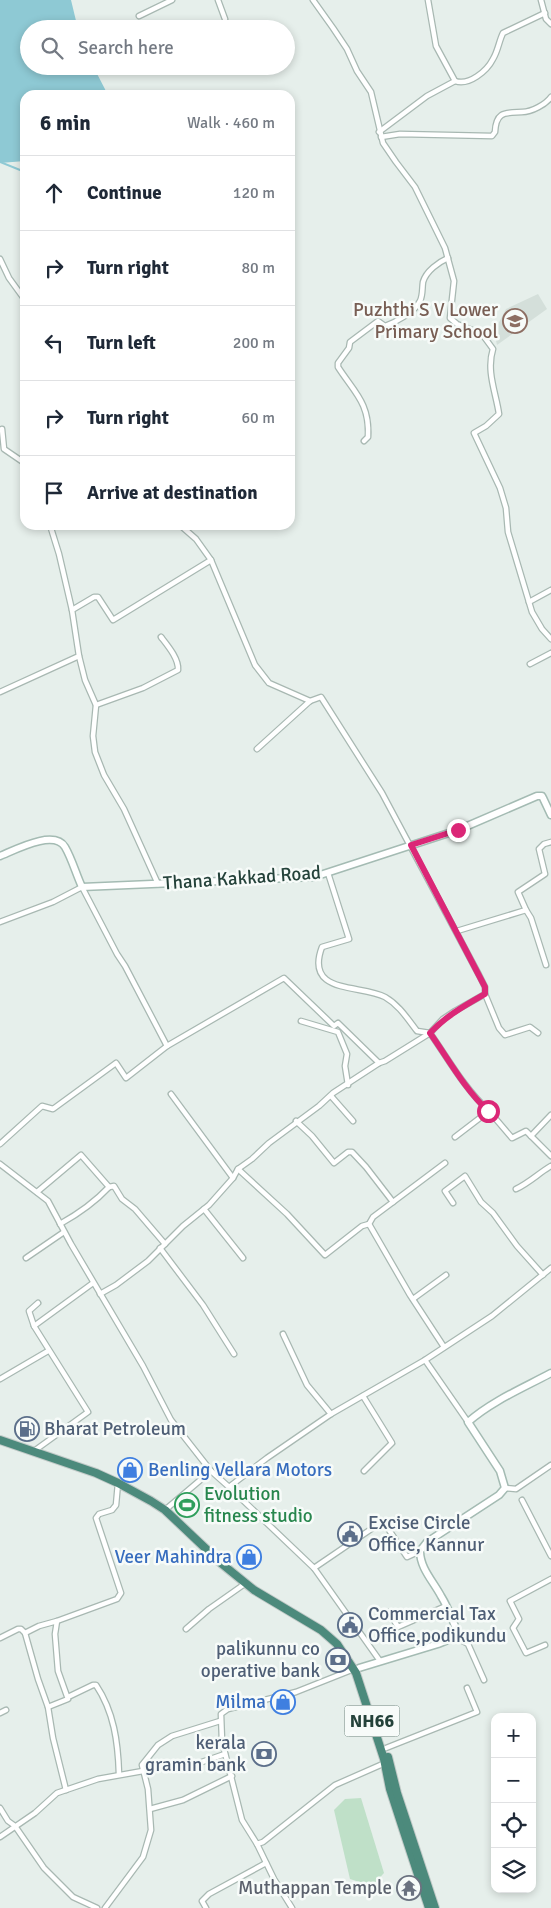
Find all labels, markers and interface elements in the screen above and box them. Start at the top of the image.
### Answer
search box [20,20,295,75]
icon: search [38,34,66,62]
text: Search here [78,36,174,60]
text: 6 min [40,110,91,136]
text: Walk · 460 m [187,113,275,133]
icon: ahead [40,179,68,207]
text: Continue [87,181,162,205]
text: 120 m [233,183,275,203]
icon: right [40,254,68,282]
text: Turn right [87,256,169,280]
text: 80 m [241,258,275,278]
place label: Puzhthi S V Lower Primary School [353,298,498,344]
school or university icon: Puzhthi S V Lower Primary School [502,308,528,334]
icon: left [40,329,68,357]
text: Turn left [87,331,156,355]
text: 200 m [233,333,275,353]
icon: right [40,404,68,432]
text: Turn right [87,406,169,430]
text: 60 m [241,408,275,428]
icon: arrive [40,479,68,507]
text: Arrive at destination [87,481,258,505]
route end [447,819,470,842]
street label: Thana Kakkad Road [162,861,322,895]
route start [477,1100,500,1123]
fuel station icon: Bharat Petroleum [14,1416,40,1442]
place label: Bharat Petroleum [44,1417,186,1441]
shop icon: Benling Vellara Motors [117,1457,143,1483]
place label: Benling Vellara Motors [148,1458,332,1482]
place label: Evolution fitness studio [204,1482,313,1528]
sports icon: Evolution fitness studio [174,1492,200,1518]
place label: Excise Circle Office, Kannur [368,1511,484,1557]
public building icon: Excise Circle Office, Kannur [337,1521,363,1547]
shop icon: Veer Mahindra [236,1544,262,1570]
place label: Veer Mahindra [114,1545,232,1569]
place label: Commercial Tax Office,podikundu [368,1602,506,1648]
public building icon: Commercial Tax Office,podikundu [337,1612,363,1638]
place label: palikunnu co operative bank [201,1637,320,1683]
bank icon: palikunnu co operative bank [325,1647,351,1673]
shop icon: Milma [270,1689,296,1715]
place label: Milma [215,1690,266,1714]
road number: NH66 [344,1705,400,1736]
map controls [491,1713,536,1893]
button: + [491,1713,536,1758]
place label: kerala gramin bank [145,1731,246,1777]
bank icon: kerala gramin bank [251,1741,277,1767]
button: − [491,1758,536,1803]
button: locate [491,1803,536,1848]
button: layers [491,1848,536,1893]
temple icon: Muthappan Temple [396,1875,422,1901]
place label: Muthappan Temple [238,1876,392,1900]

